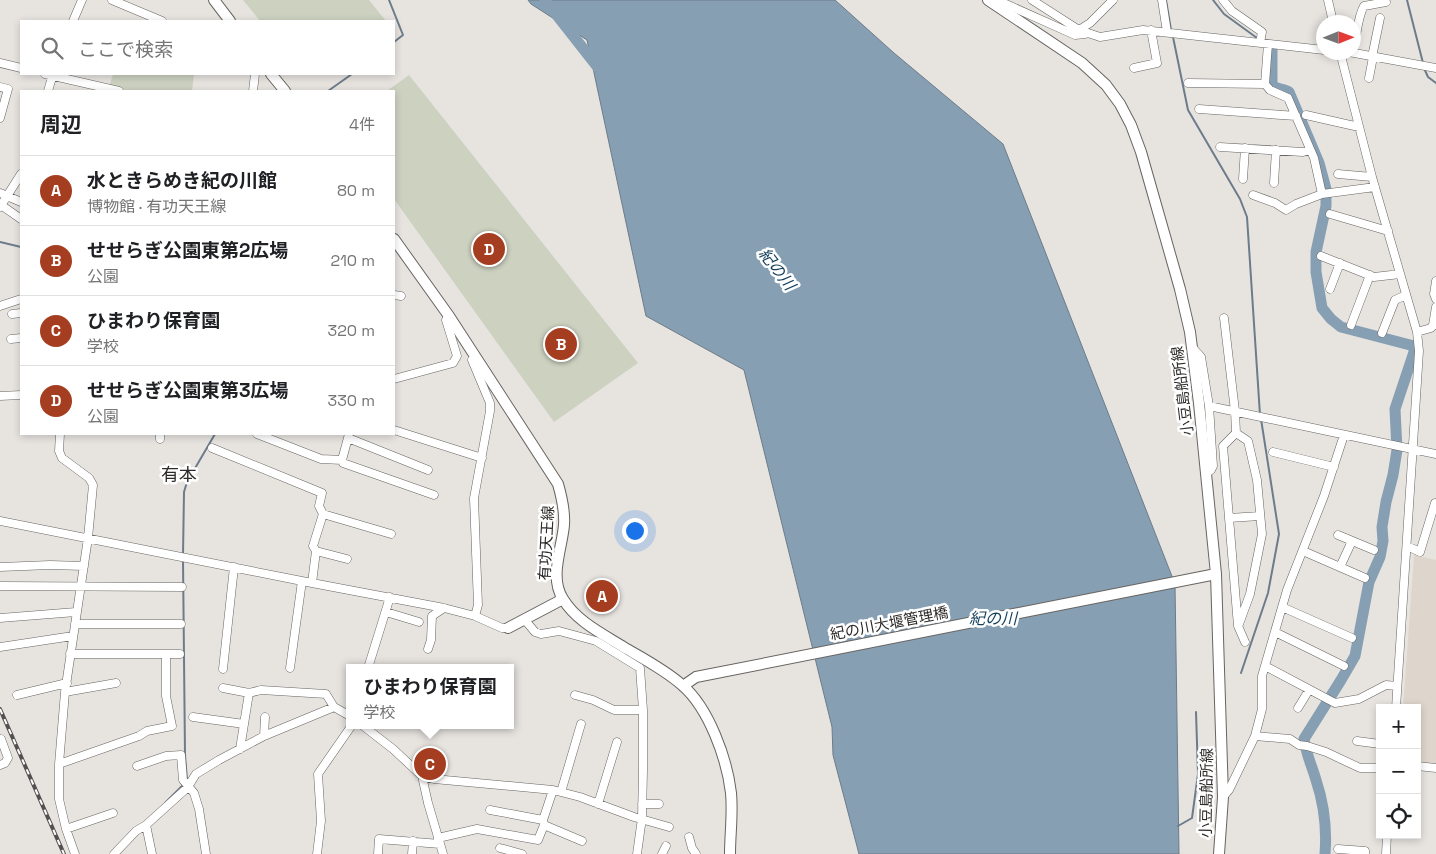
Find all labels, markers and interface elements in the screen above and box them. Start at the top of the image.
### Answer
north arrow [1316,15,1361,60]
search box [20,20,395,75]
icon: search [38,34,66,62]
text: ここで検索 [78,37,173,62]
text: 周辺 [40,111,82,138]
text: 4件 [349,114,375,135]
text: 水ときらめき紀の川館 [87,168,277,193]
text: A [51,180,61,201]
text: 80 m [337,180,375,201]
text: 博物館 · 有功天王線 [87,196,226,217]
pin: D [473,230,505,268]
text: せせらぎ公園東第2広場 [87,238,288,263]
water label: 紀の川 [754,244,801,296]
text: B [51,250,61,271]
text: 210 m [331,250,375,271]
text: 公園 [87,266,119,287]
text: ひまわり保育園 [87,308,220,333]
text: C [51,320,61,341]
text: 320 m [328,320,375,341]
pin: B [545,325,577,363]
text: 学校 [87,336,119,357]
street label: 小豆島船所線 [1167,345,1197,437]
text: せせらぎ公園東第3広場 [87,378,289,403]
text: D [51,390,61,411]
text: 330 m [328,390,375,411]
text: 公園 [87,406,119,427]
district label: 有本 [161,463,197,486]
street label: 有功天王線 [535,505,557,581]
your location [622,518,648,544]
pin: A [586,577,618,615]
street label: 紀の川大堰管理橋 [828,602,950,644]
water label: 紀の川 [969,608,1019,629]
popup [346,664,514,729]
text: ひまわり保育園 [363,674,497,699]
text: 学校 [363,702,396,723]
map controls [1376,704,1421,839]
button: + [1376,704,1421,749]
pin: C [414,745,446,783]
street label: 小豆島船所線 [1196,748,1216,838]
button: − [1376,749,1421,794]
button: locate [1376,794,1421,839]

